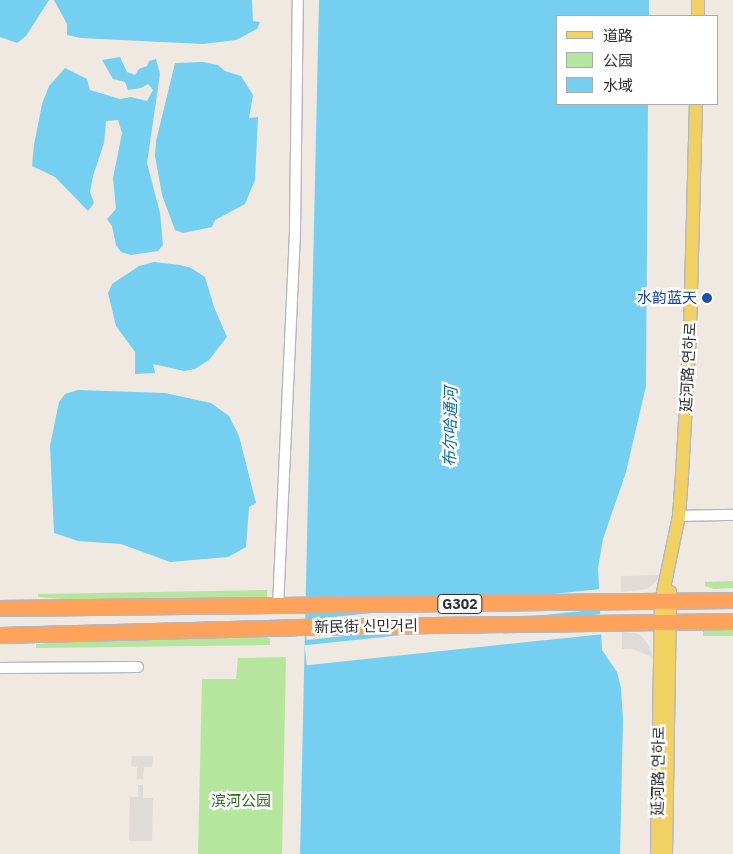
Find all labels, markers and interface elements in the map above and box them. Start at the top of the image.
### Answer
legend [556,15,718,105]
text: 道路 [603,26,633,45]
text: 公园 [603,51,633,70]
text: 水域 [603,76,633,95]
place label: 水韵蓝天 [637,289,697,307]
marker: 水韵蓝天 [701,292,713,304]
street label: 延河路 연하로 [677,322,699,412]
water label: 布尔哈通河 [440,387,460,467]
road number: G302 [436,592,484,616]
street label: 新民街 신민거리 [314,616,418,636]
street label: 延河路 연하로 [648,726,668,816]
park label: 滨河公园 [211,792,271,810]

